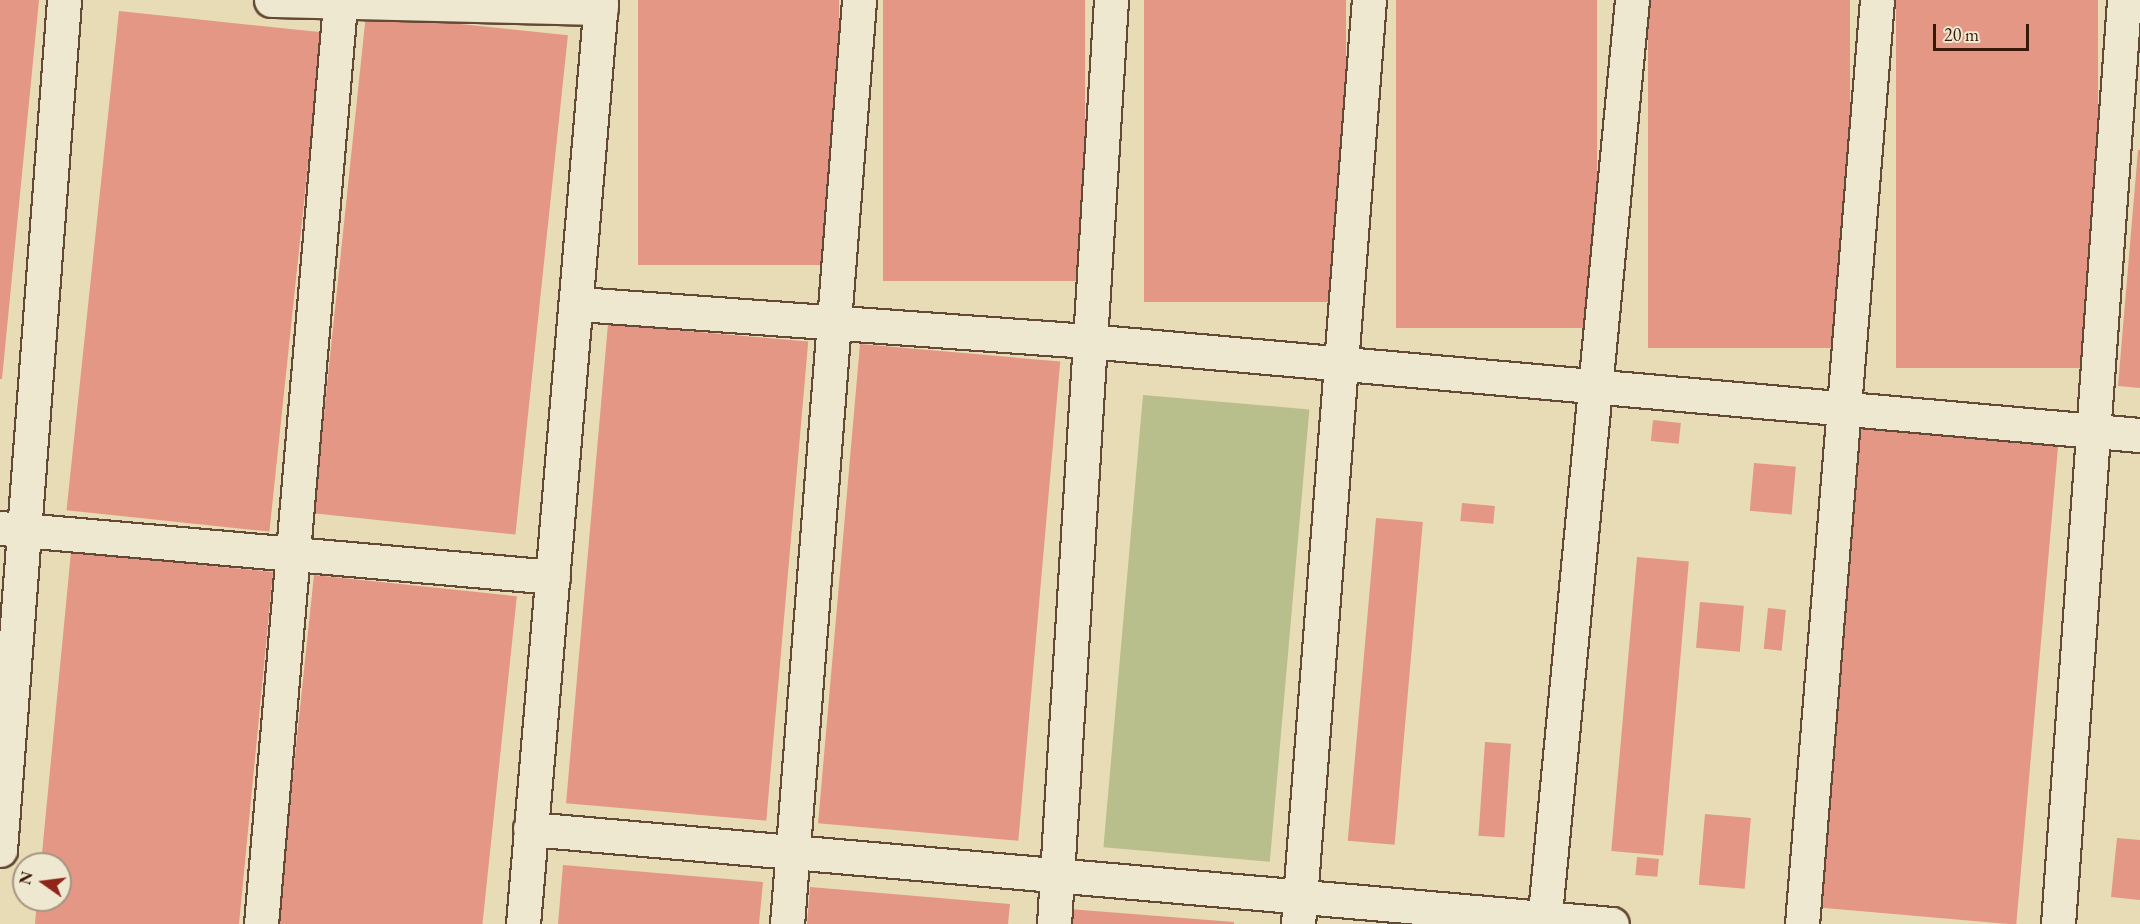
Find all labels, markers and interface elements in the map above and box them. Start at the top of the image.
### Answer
scale bar [1936,12,2032,50]
text: 20 m [1944,23,1979,46]
north arrow [12,852,72,912]
text: N [14,869,38,887]

